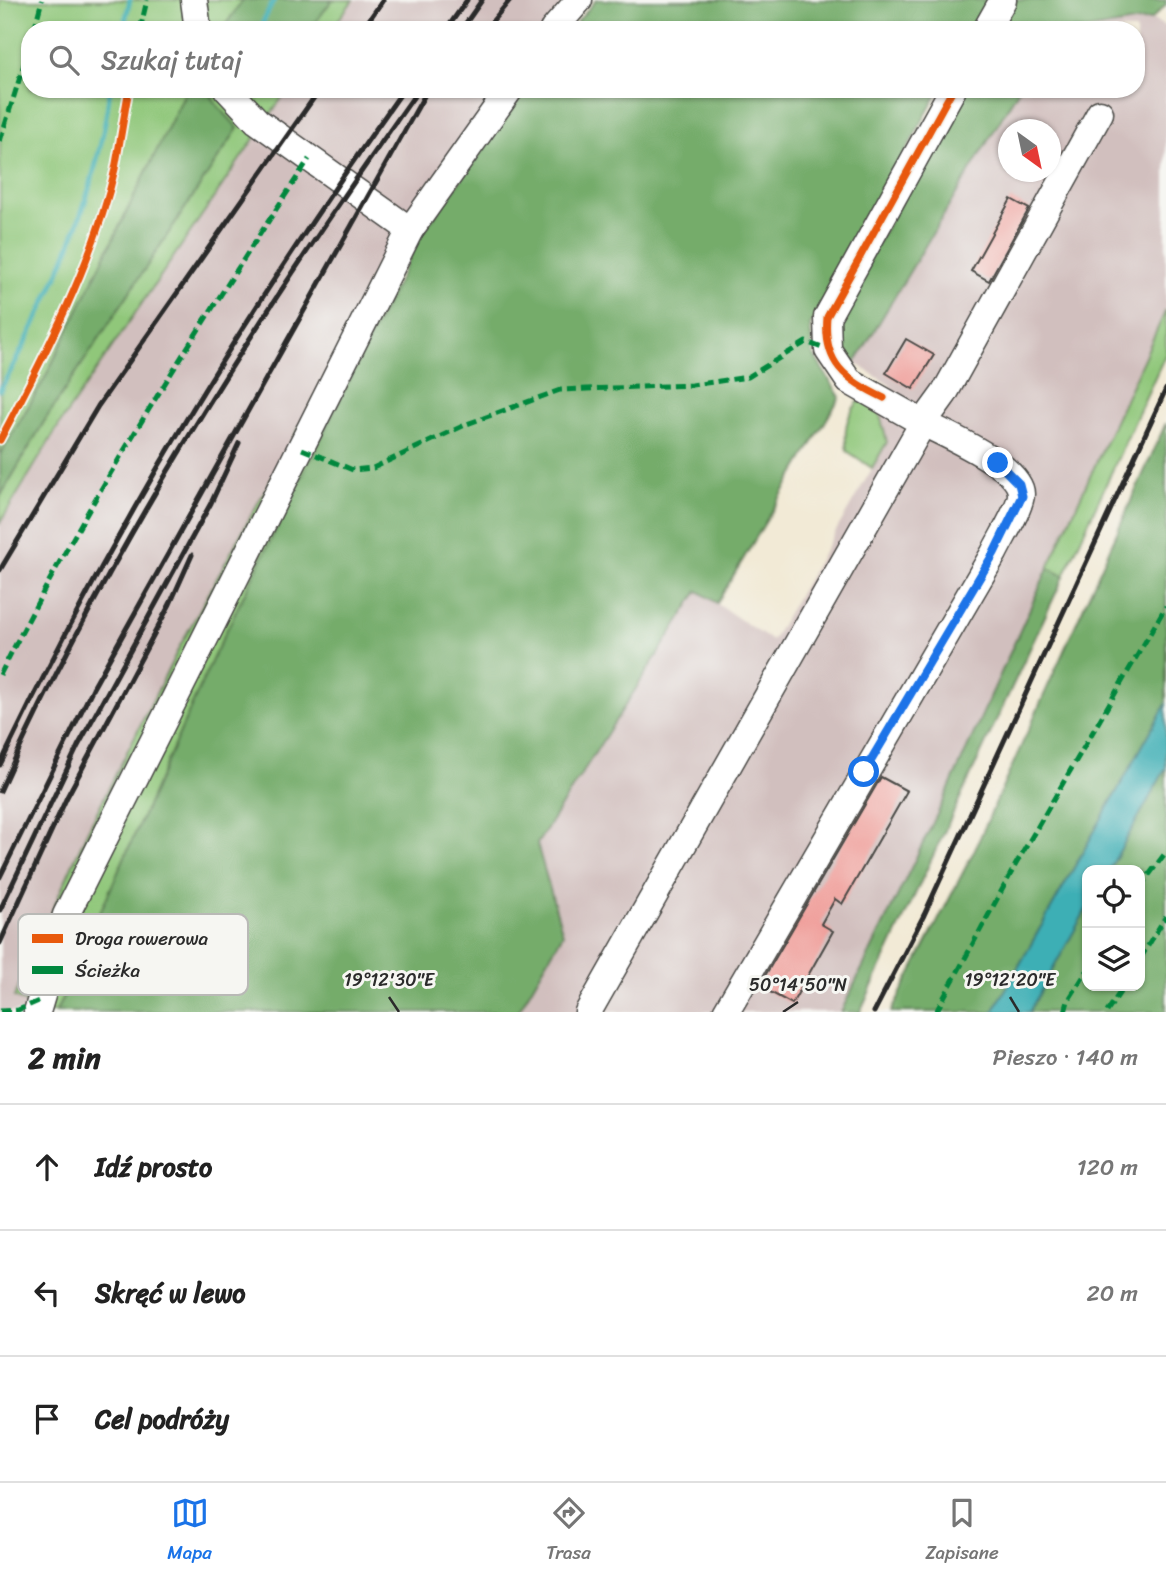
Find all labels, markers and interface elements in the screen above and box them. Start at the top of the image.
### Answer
search box [21,21,1145,98]
text: Szukaj tutaj [101,37,242,83]
icon: search [45,41,83,79]
north arrow [998,119,1061,182]
route end [982,447,1013,478]
route start [848,756,879,787]
map controls [1082,865,1145,991]
button: locate [1082,865,1145,928]
legend [18,914,248,995]
text: Droga rowerowa [75,922,209,955]
button: layers [1082,928,1145,991]
text: Ścieżka [75,954,141,987]
text: 19°12'30"E [344,964,435,996]
text: 19°12'20"E [965,964,1056,996]
text: 50°14'50"N [749,969,848,1001]
text: 2 min [28,1031,101,1085]
text: Pieszo · 140 m [992,1037,1138,1078]
text: Idź prosto [95,1144,212,1190]
text: 120 m [1077,1147,1138,1188]
icon: ahead [28,1148,66,1186]
text: Skręć w lewo [95,1270,246,1316]
text: 20 m [1087,1273,1138,1314]
icon: left [28,1274,66,1312]
text: Cel podróży [95,1396,229,1442]
icon: arrive [28,1400,66,1438]
tab: Mapa [167,1494,212,1569]
tab: Trasa [546,1494,591,1569]
tab: Zapisane [925,1494,999,1569]

